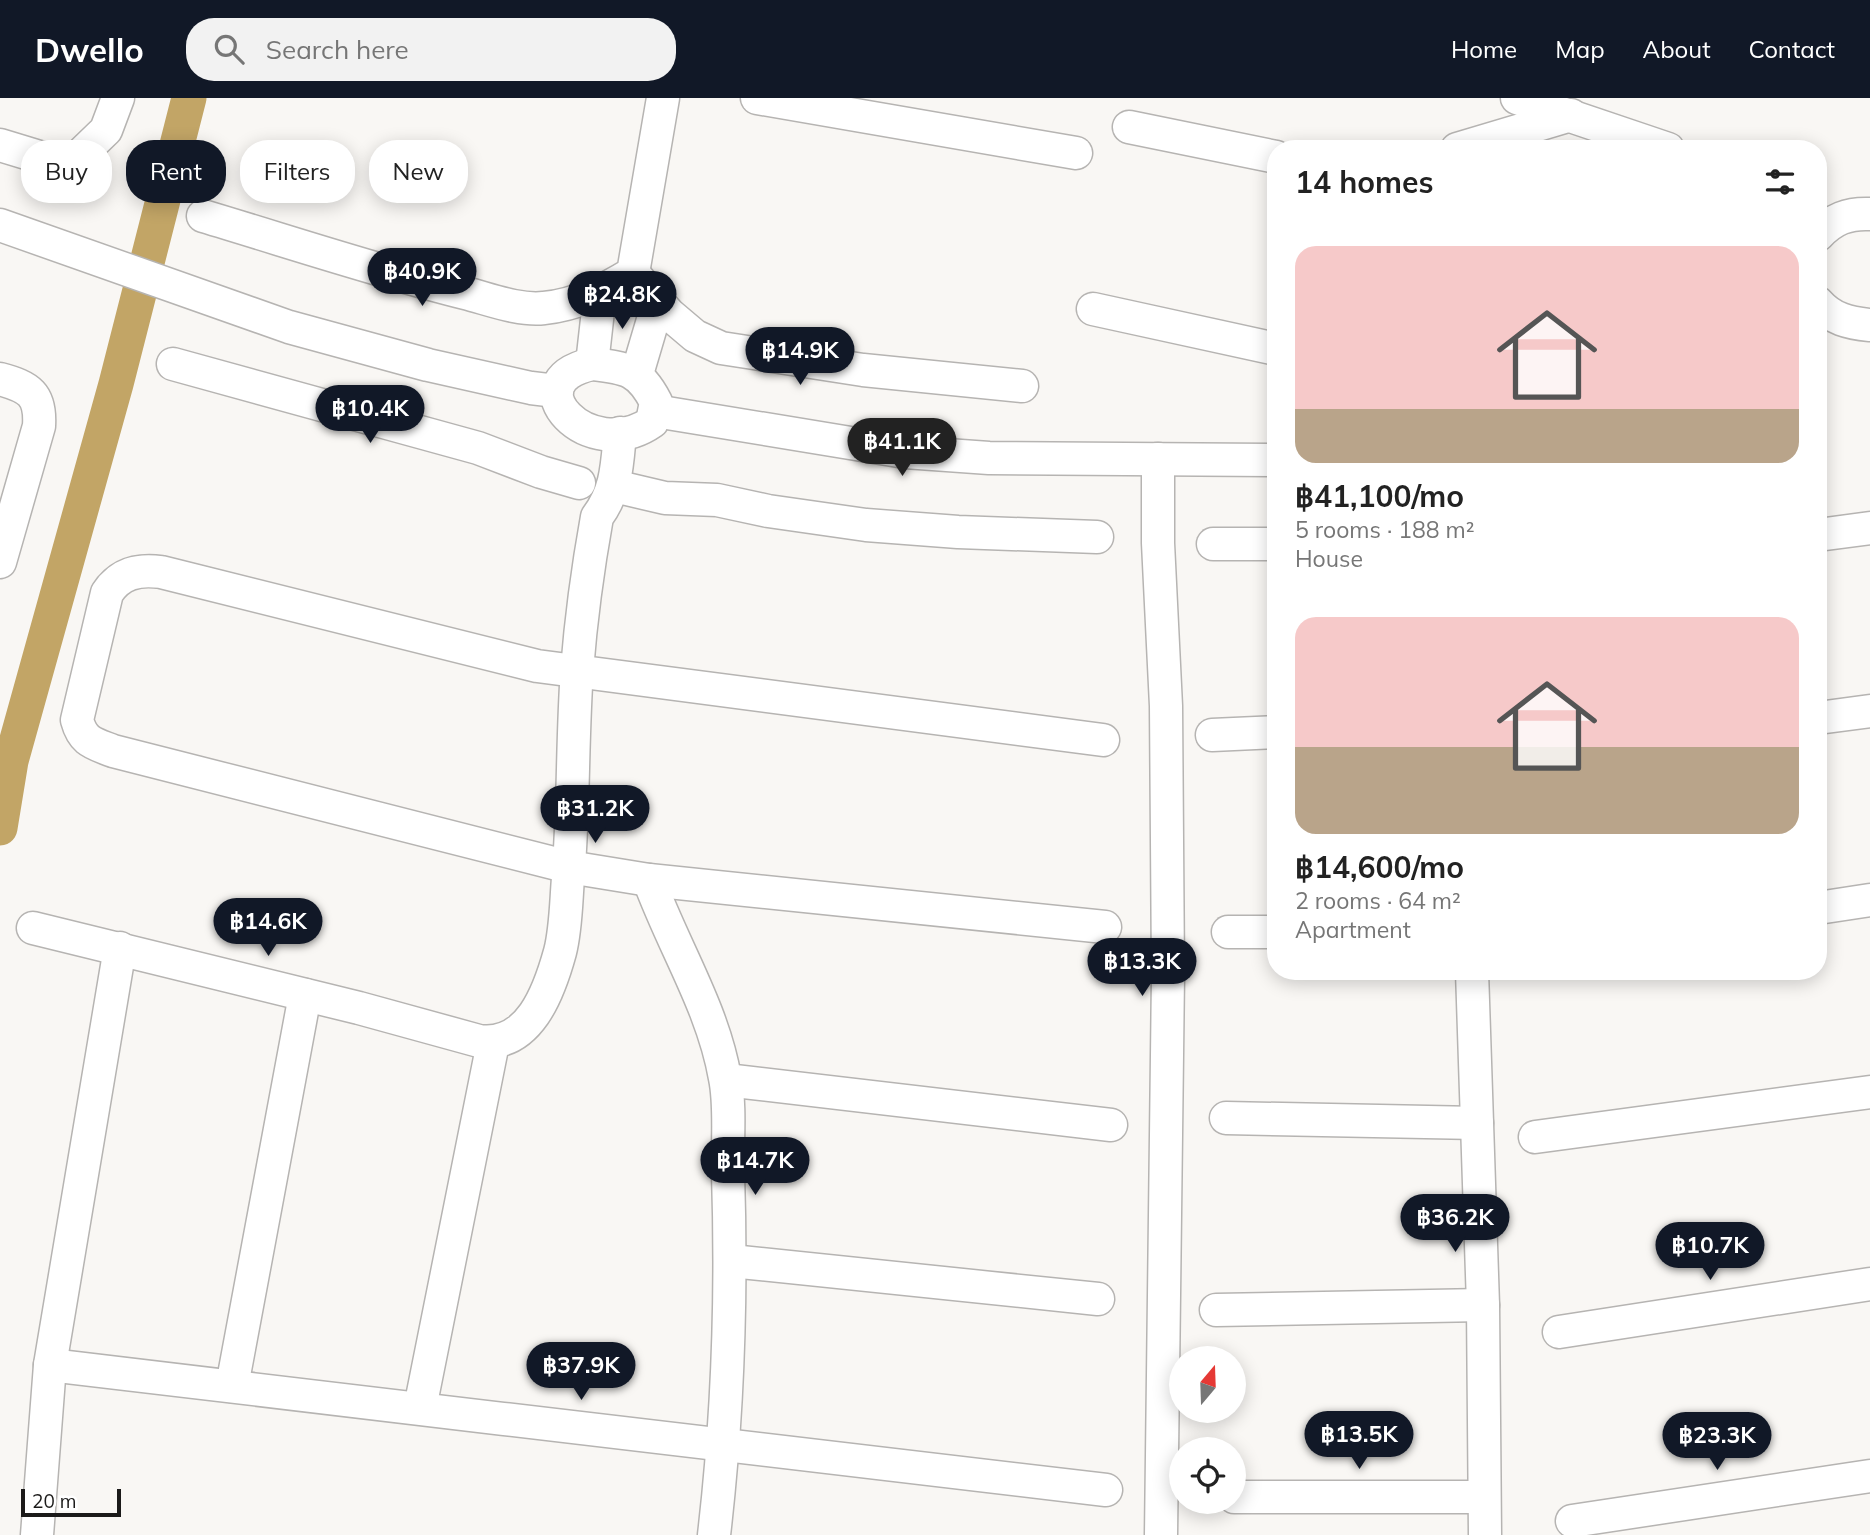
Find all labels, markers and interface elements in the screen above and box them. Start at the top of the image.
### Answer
search box [186,18,676,81]
text: Dwello [35,29,144,70]
icon: search [210,30,248,68]
text: Search here [266,33,409,66]
text: Home [1451,34,1517,64]
text: Map [1555,34,1605,64]
text: About [1643,34,1711,64]
text: Contact [1749,34,1835,64]
chip: Buy [21,140,112,203]
chip: Rent [126,140,226,203]
chip: Filters [240,140,355,203]
chip: New [369,140,468,203]
text: 14 homes [1295,163,1434,201]
icon: filters [1761,163,1799,201]
pin: ฿40.9K [365,248,479,308]
text: ฿40.9K [383,256,461,285]
pin: ฿24.8K [565,272,679,331]
text: ฿24.8K [583,279,661,308]
icon: home [1484,292,1610,418]
pin: ฿14.9K [743,328,857,387]
text: ฿14.9K [761,335,839,364]
pin: ฿10.4K [313,386,427,445]
text: ฿10.4K [331,393,409,422]
pin: ฿41.1K [845,418,959,478]
text: ฿41.1K [863,426,941,455]
text: ฿41,100/mo [1295,477,1464,515]
text: 5 rooms · 188 m² [1295,515,1475,544]
text: House [1295,544,1363,573]
icon: home [1484,663,1610,789]
pin: ฿31.2K [538,786,652,845]
text: ฿31.2K [556,793,634,822]
text: ฿14,600/mo [1295,848,1464,886]
text: 2 rooms · 64 m² [1295,886,1461,915]
pin: ฿14.6K [211,898,325,958]
text: ฿14.6K [229,906,307,935]
text: Apartment [1295,915,1411,944]
pin: ฿13.3K [1085,939,1199,998]
text: ฿13.3K [1103,946,1181,975]
pin: ฿14.7K [698,1138,812,1197]
text: ฿14.7K [716,1145,794,1174]
pin: ฿36.2K [1398,1194,1512,1254]
text: ฿36.2K [1416,1202,1494,1231]
pin: ฿10.7K [1653,1222,1767,1282]
text: ฿10.7K [1671,1230,1749,1259]
pin: ฿37.9K [524,1342,638,1402]
north arrow [1169,1346,1246,1423]
map controls [1169,1346,1246,1514]
text: ฿37.9K [542,1350,620,1379]
pin: ฿13.5K [1302,1412,1416,1471]
pin: ฿23.3K [1660,1412,1774,1472]
text: ฿13.5K [1320,1419,1398,1448]
text: ฿23.3K [1678,1420,1756,1449]
button: locate [1169,1437,1246,1514]
scale bar [21,1486,121,1518]
text: 20 m [32,1489,76,1513]

